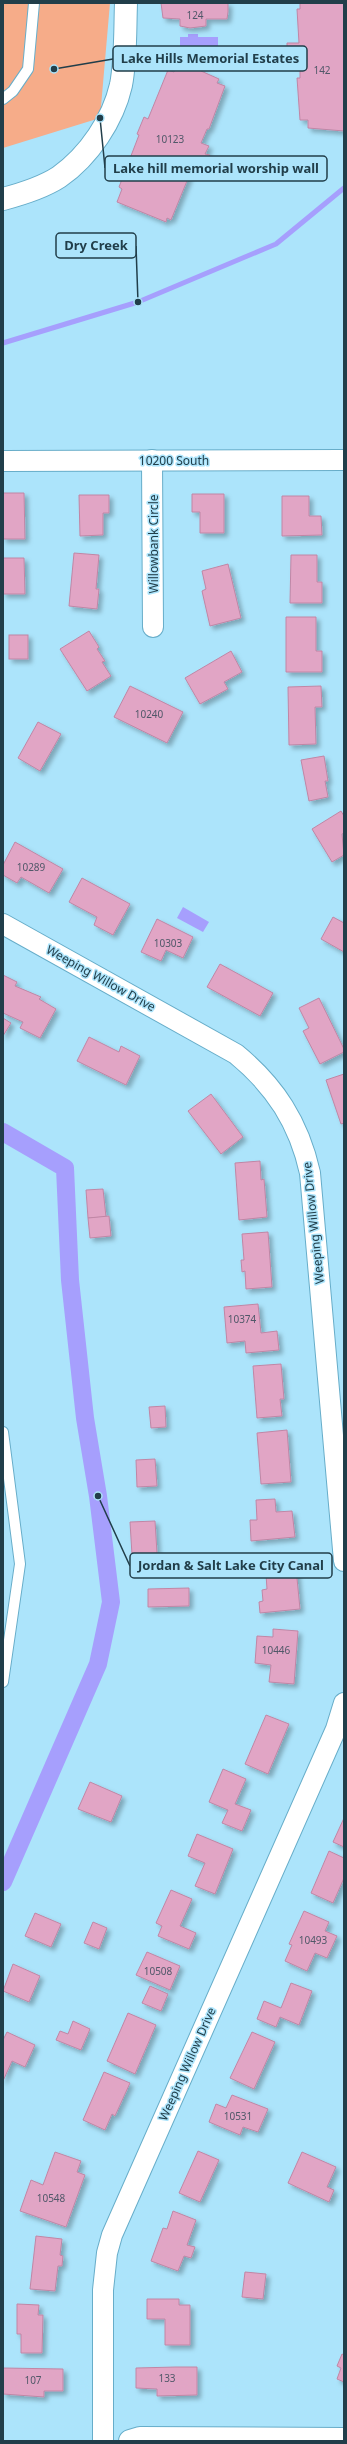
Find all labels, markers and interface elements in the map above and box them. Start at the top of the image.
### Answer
house number: 124 [186,8,204,22]
callout: Lake Hills Memorial Estates [113,46,307,71]
text: Lake Hills Memorial Estates [121,49,299,67]
house number: 142 [313,63,331,77]
house number: 10123 [156,132,185,146]
callout: Lake hill memorial worship wall [105,156,327,181]
text: Lake hill memorial worship wall [113,159,319,177]
callout: Dry Creek [56,233,136,258]
text: Dry Creek [64,236,129,254]
street label: 10200 South [139,452,209,469]
street label: Willowbank Circle [145,494,162,593]
house number: 10240 [135,707,164,721]
house number: 10289 [17,860,46,874]
house number: 10303 [154,936,183,950]
street label: Weeping Willow Drive [43,941,159,1015]
street label: Weeping Willow Drive [298,1161,328,1285]
house number: 10374 [228,1312,257,1326]
callout: Jordan & Salt Lake City Canal [130,1553,332,1578]
text: Jordan & Salt Lake City Canal [137,1556,324,1574]
house number: 10446 [262,1643,291,1657]
house number: 10493 [299,1933,328,1947]
house number: 10508 [144,1964,173,1978]
street label: Weeping Willow Drive [154,2004,220,2123]
house number: 10531 [224,2109,252,2123]
house number: 10548 [37,2191,66,2205]
house number: 133 [158,2371,176,2385]
house number: 107 [24,2373,42,2387]

